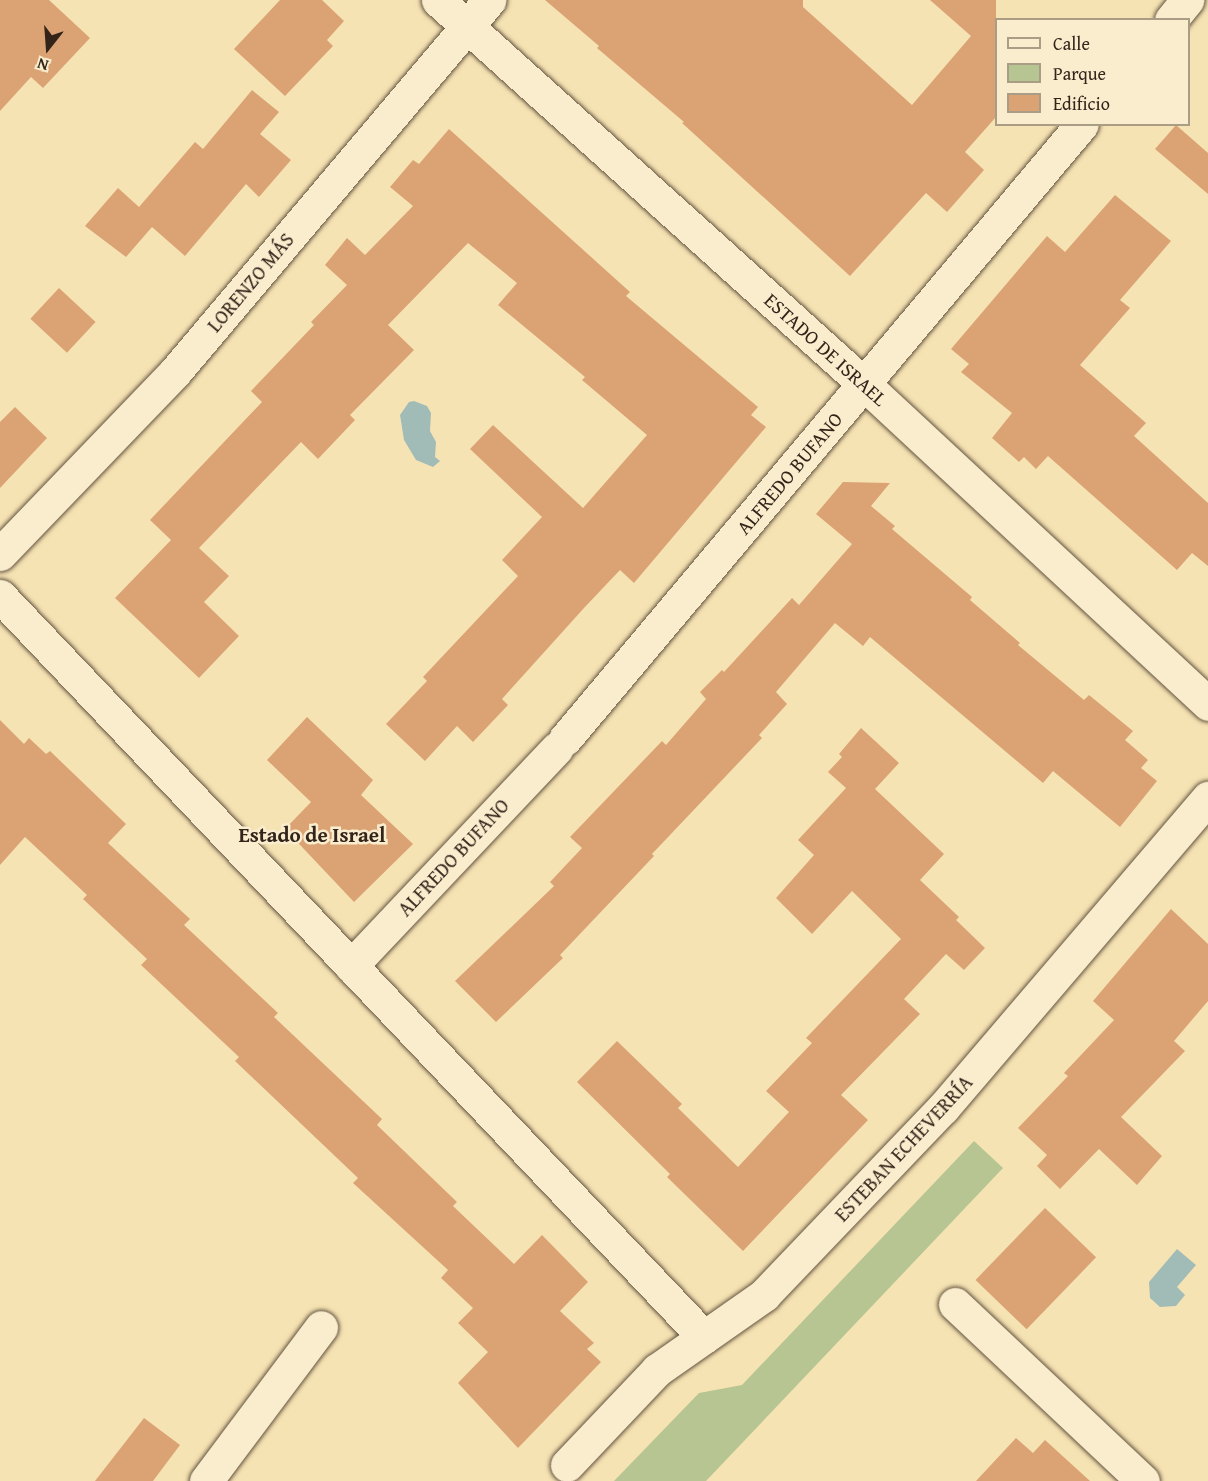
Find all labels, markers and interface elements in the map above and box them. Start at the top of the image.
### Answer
north arrow [18,18,78,78]
legend [995,18,1190,126]
text: Calle [1053,30,1090,57]
text: N [34,52,51,78]
text: Parque [1053,60,1106,87]
text: Edificio [1053,90,1110,117]
street label: LORENZO MÁS [202,228,298,336]
street label: ESTADO DE ISRAEL [760,288,892,410]
street label: ALFREDO BUFANO [731,407,847,539]
street label: ALFREDO BUFANO [392,793,514,921]
district label: Estado de Israel [239,822,385,848]
street label: ESTEBAN ECHEVERRÍA [829,1070,977,1226]

